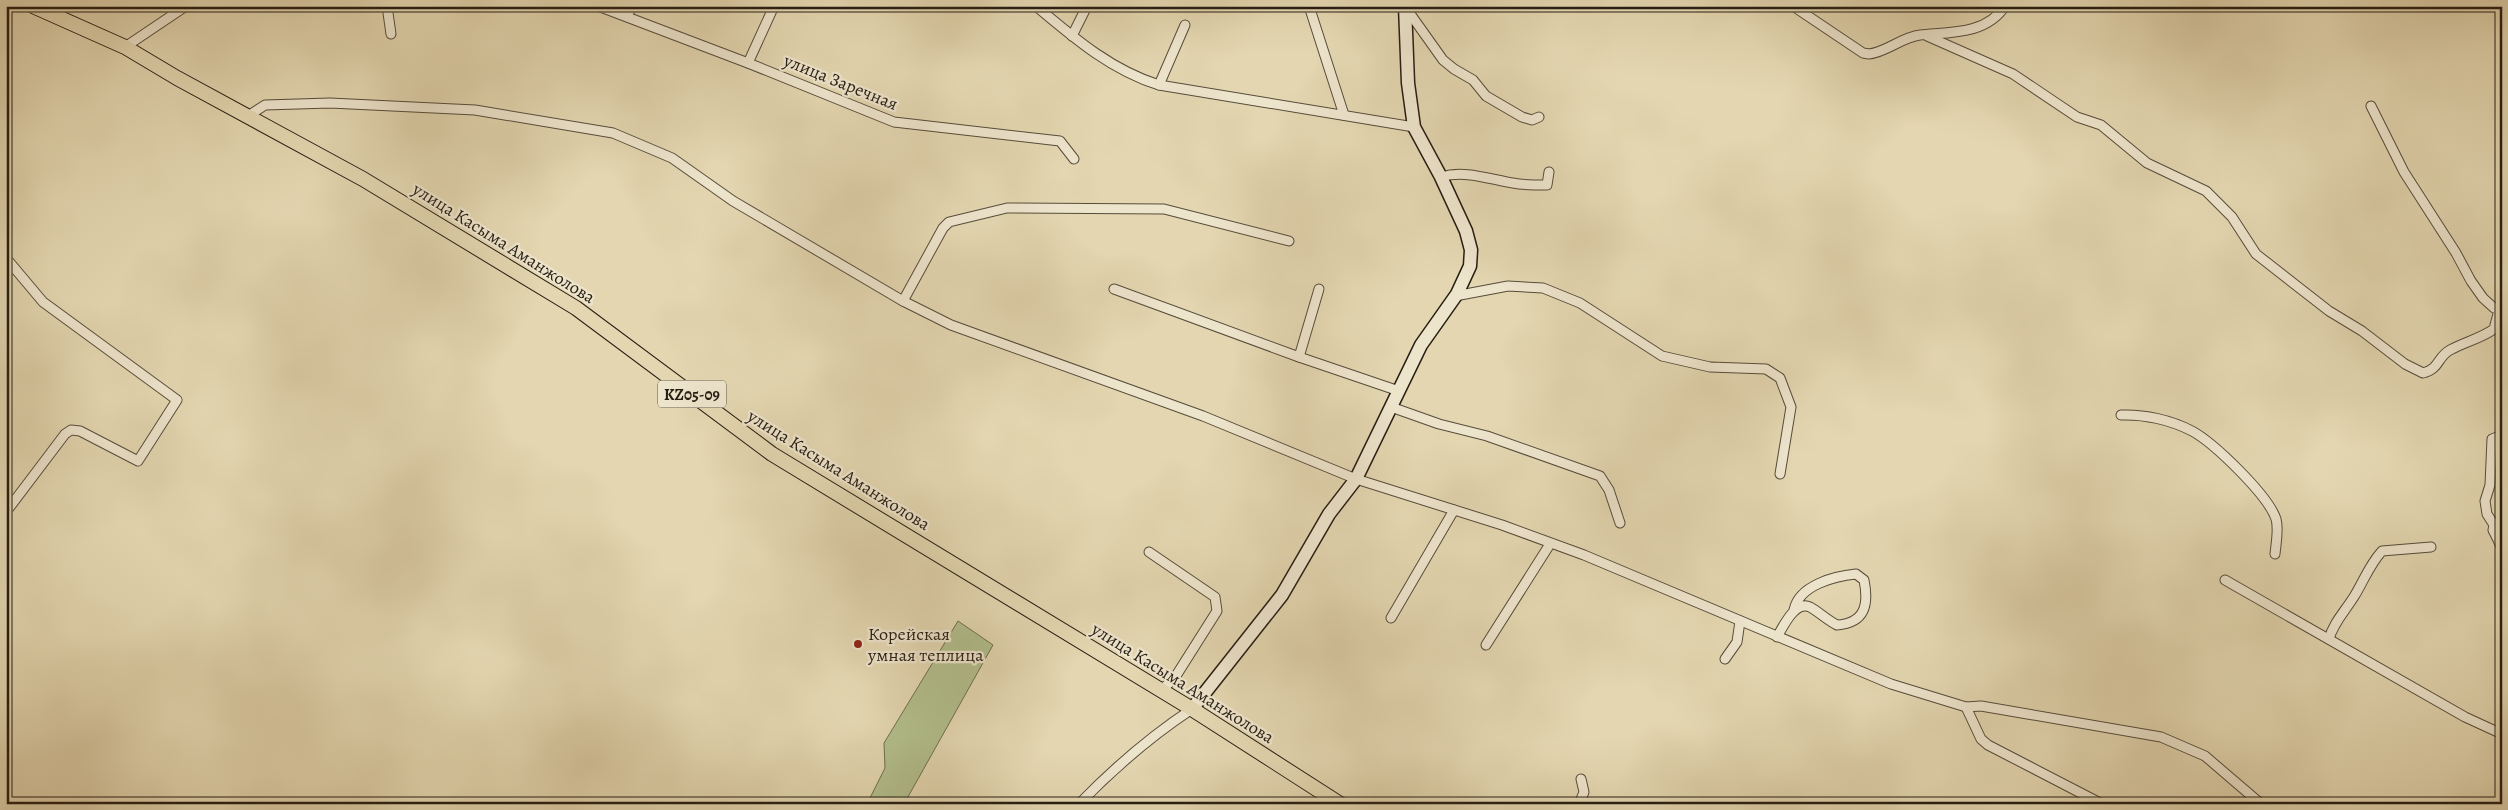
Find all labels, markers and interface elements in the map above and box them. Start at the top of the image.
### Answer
street label: улица Заречная [779,48,902,116]
street label: улица Касыма Аманжолова [407,176,600,309]
road number: KZ05-09 [658,380,726,408]
street label: улица Касыма Аманжолова [742,403,935,536]
street label: улица Касыма Аманжолова [1086,616,1279,749]
place label: Корейская умная теплица [867,622,984,667]
marker: Корейская умная теплица [852,638,864,650]

